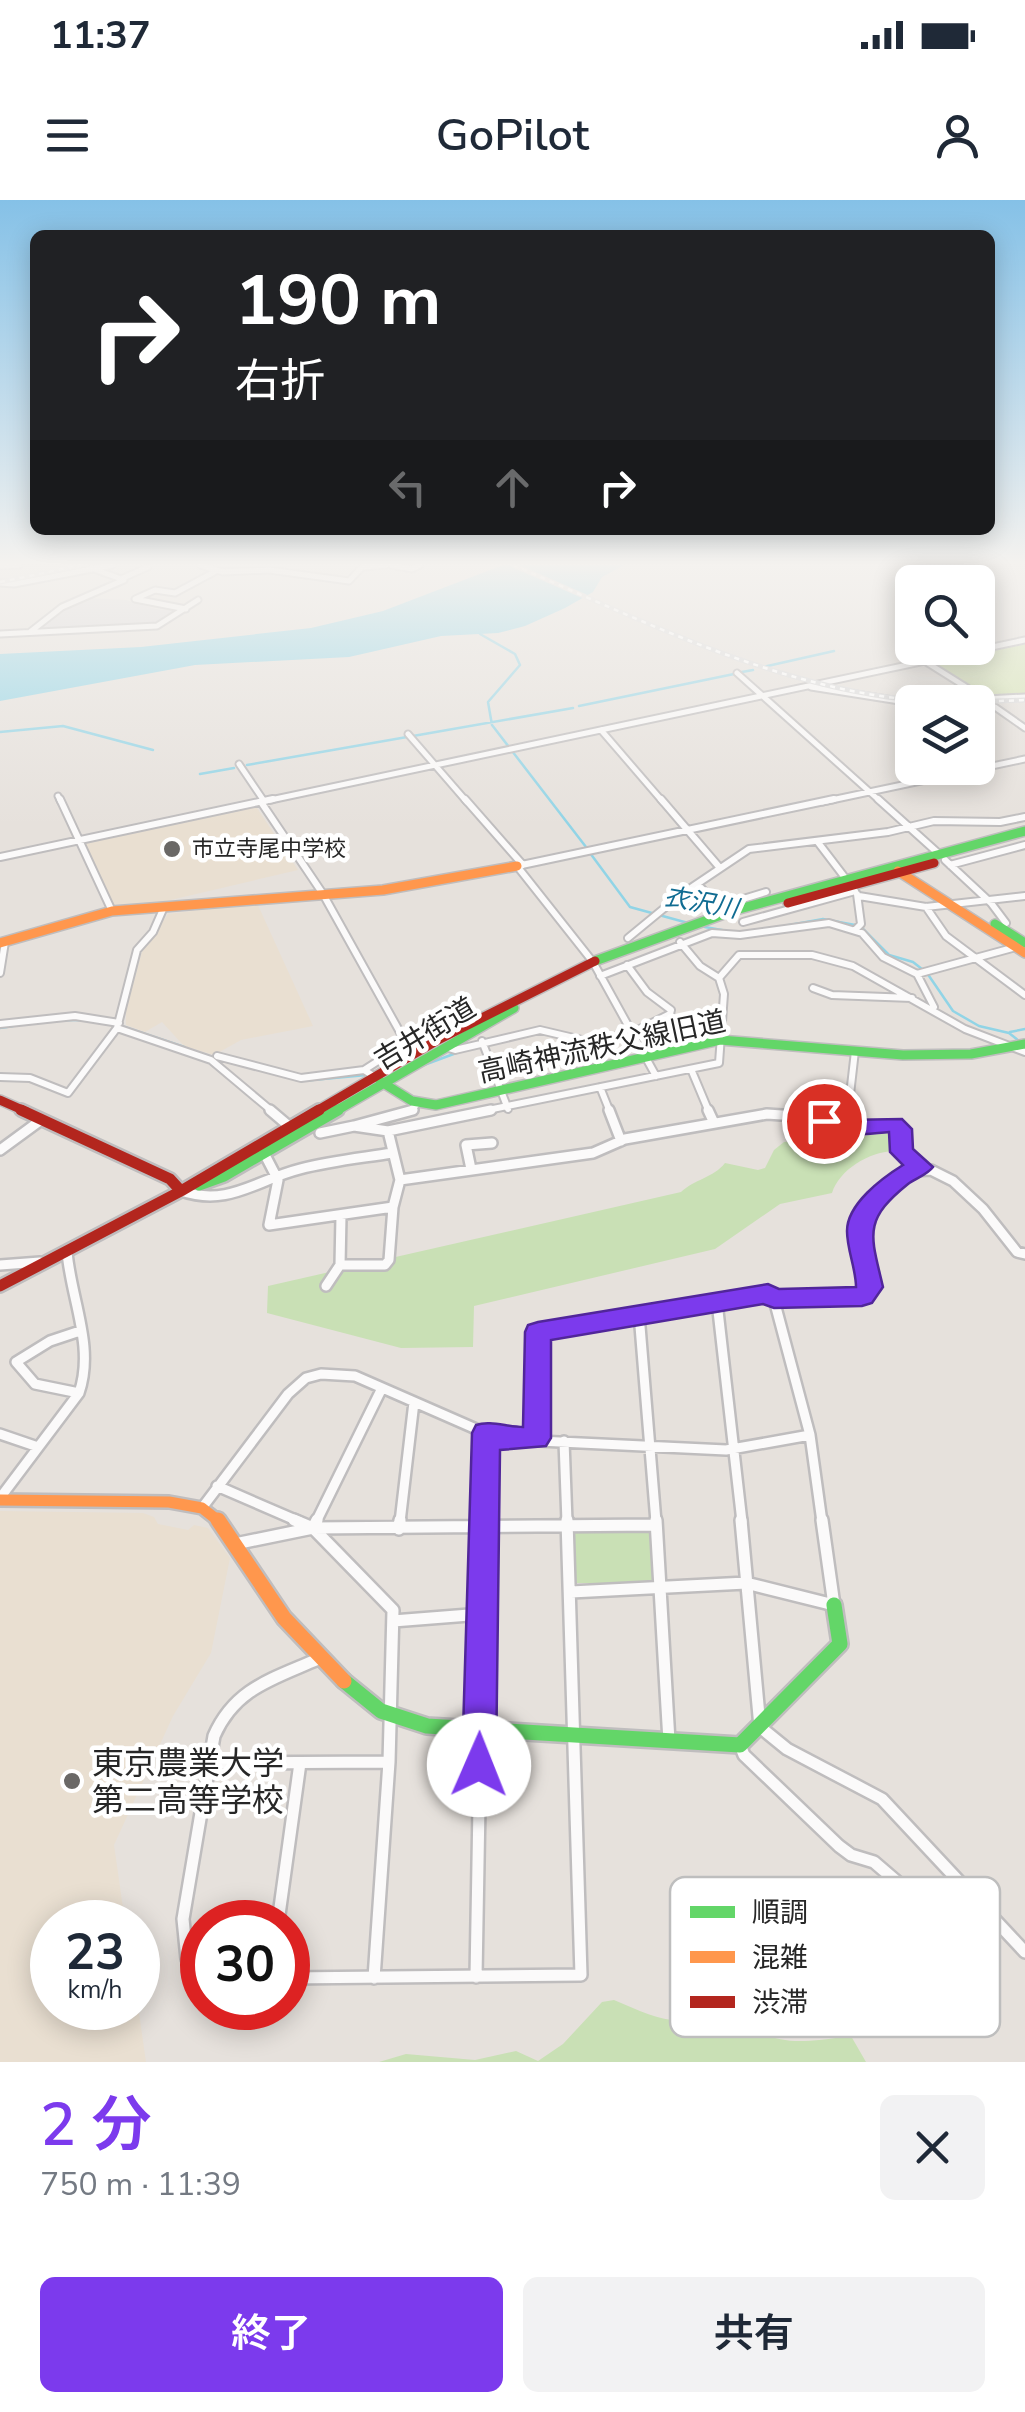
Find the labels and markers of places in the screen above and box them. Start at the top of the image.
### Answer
place label: 市立寺尾中学校 [192,834,346,864]
marker: 市立寺尾中学校 [161,838,183,860]
pin [782,1079,867,1164]
place label: 東京農業大学 第二高等学校 [92,1742,284,1822]
marker: 東京農業大学 第二高等学校 [61,1770,83,1792]

